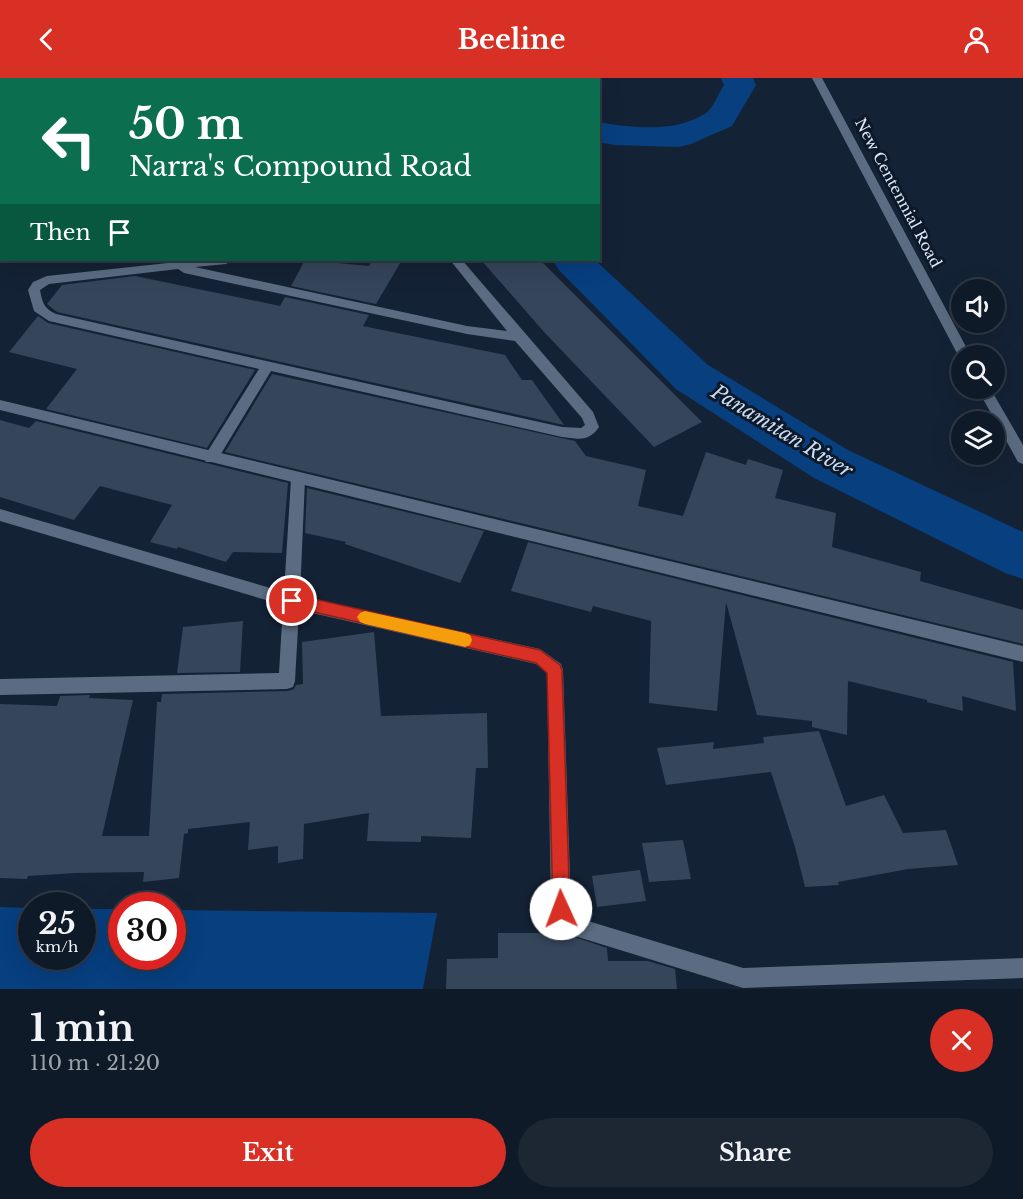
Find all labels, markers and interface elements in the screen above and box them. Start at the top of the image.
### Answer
icon: back [30,23,63,56]
text: Beeline [458,23,565,56]
icon: person [960,23,993,56]
text: 50 m [129,98,243,150]
icon: left [30,102,108,180]
street label: New Centennial Road [851,115,946,271]
text: Narra's Compound Road [129,150,472,183]
icon: arrive [103,216,136,249]
text: Then [30,219,91,246]
map controls [951,279,1005,465]
button: sound [951,279,1005,333]
button: search [951,345,1005,399]
water label: Panamitan River [706,379,858,483]
button: layers [951,411,1005,465]
pin [266,575,317,626]
icon: arrive [275,584,308,617]
position arrow [529,877,593,941]
speed limit sign: 30 [108,892,186,970]
text: 25 [38,905,76,942]
text: km/h [36,937,78,956]
text: 1 min [30,1006,134,1051]
button: close [930,1009,993,1072]
text: 110 m · 21:20 [30,1051,160,1075]
button: Exit [30,1118,506,1187]
button: Share [518,1118,993,1187]

